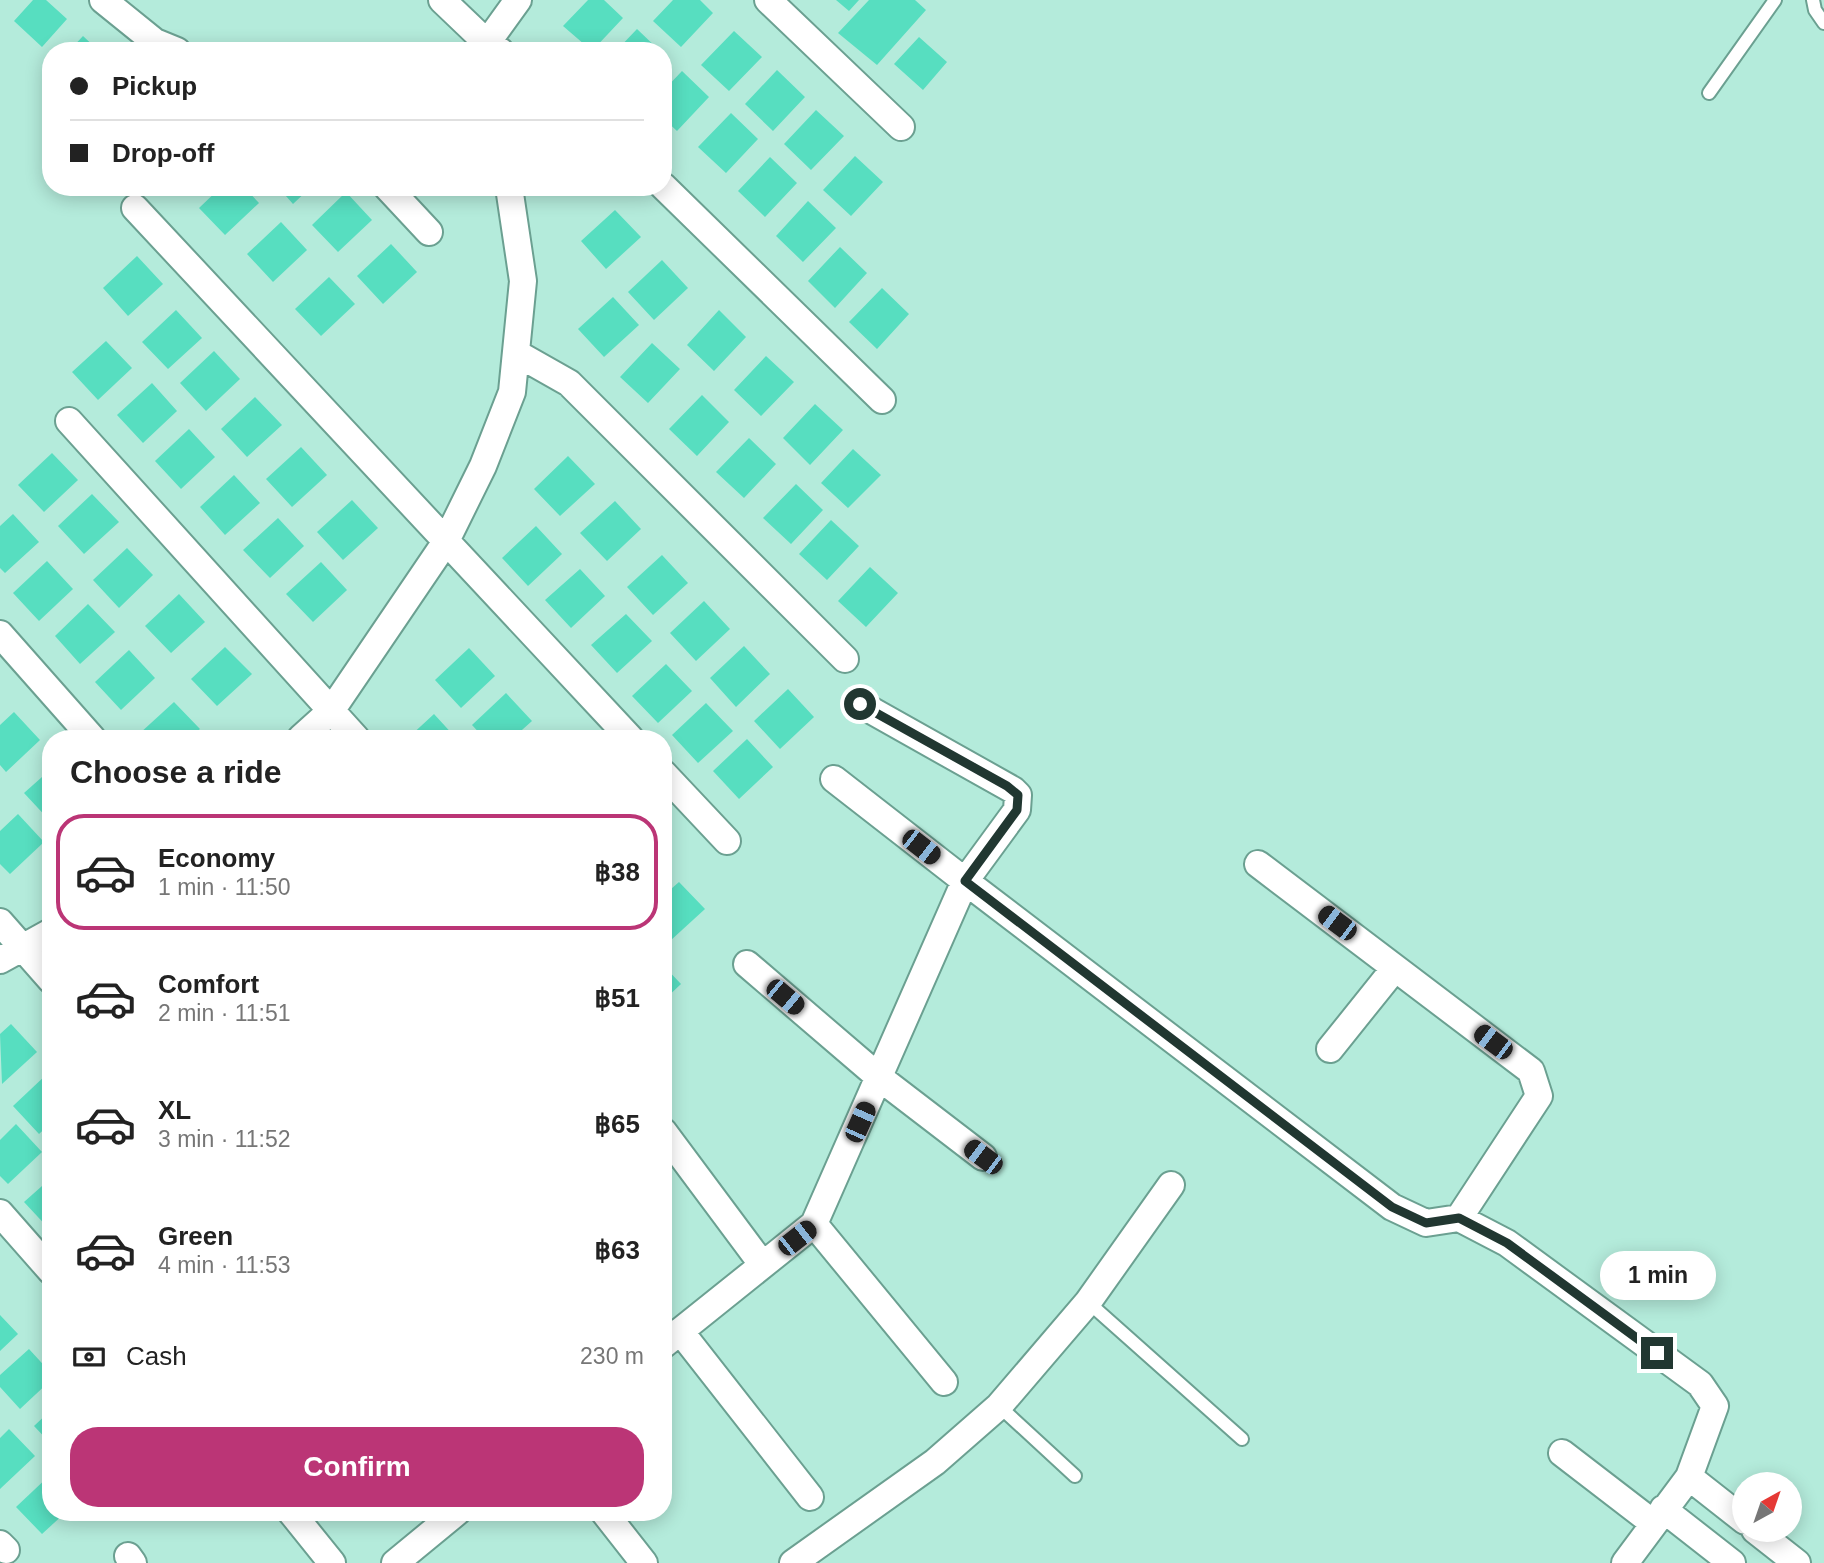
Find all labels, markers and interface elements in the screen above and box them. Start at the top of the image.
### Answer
text: Pickup [112,71,197,101]
text: Drop-off [112,138,215,168]
route start [844,688,876,720]
text: Choose a ride [70,754,282,790]
car [898,826,945,868]
icon: car [74,841,137,904]
text: Economy [158,843,275,873]
text: ฿38 [595,857,640,887]
text: 1 min · 11:50 [158,874,291,900]
car [1314,902,1361,944]
icon: car [74,967,137,1030]
text: Comfort [158,969,259,999]
car [763,975,808,1019]
text: ฿51 [595,983,640,1013]
text: 2 min · 11:51 [158,1000,291,1026]
car [1470,1021,1517,1063]
icon: car [74,1093,137,1156]
text: XL [158,1095,191,1125]
car [842,1099,879,1145]
text: ฿65 [595,1109,640,1139]
text: 3 min · 11:52 [158,1126,291,1152]
car [960,1136,1007,1178]
car [774,1217,821,1259]
icon: car [74,1219,137,1282]
text: Green [158,1221,233,1251]
text: ฿63 [595,1235,640,1265]
text: 4 min · 11:53 [158,1252,291,1278]
callout: 1 min [1599,1252,1715,1300]
text: 1 min [1628,1262,1688,1288]
route end [1641,1337,1673,1369]
icon: cash [70,1338,108,1376]
text: Cash [126,1341,187,1371]
text: 230 m [580,1343,644,1369]
button: Confirm [70,1427,644,1507]
north arrow [1732,1472,1802,1542]
map controls [1732,1472,1802,1542]

